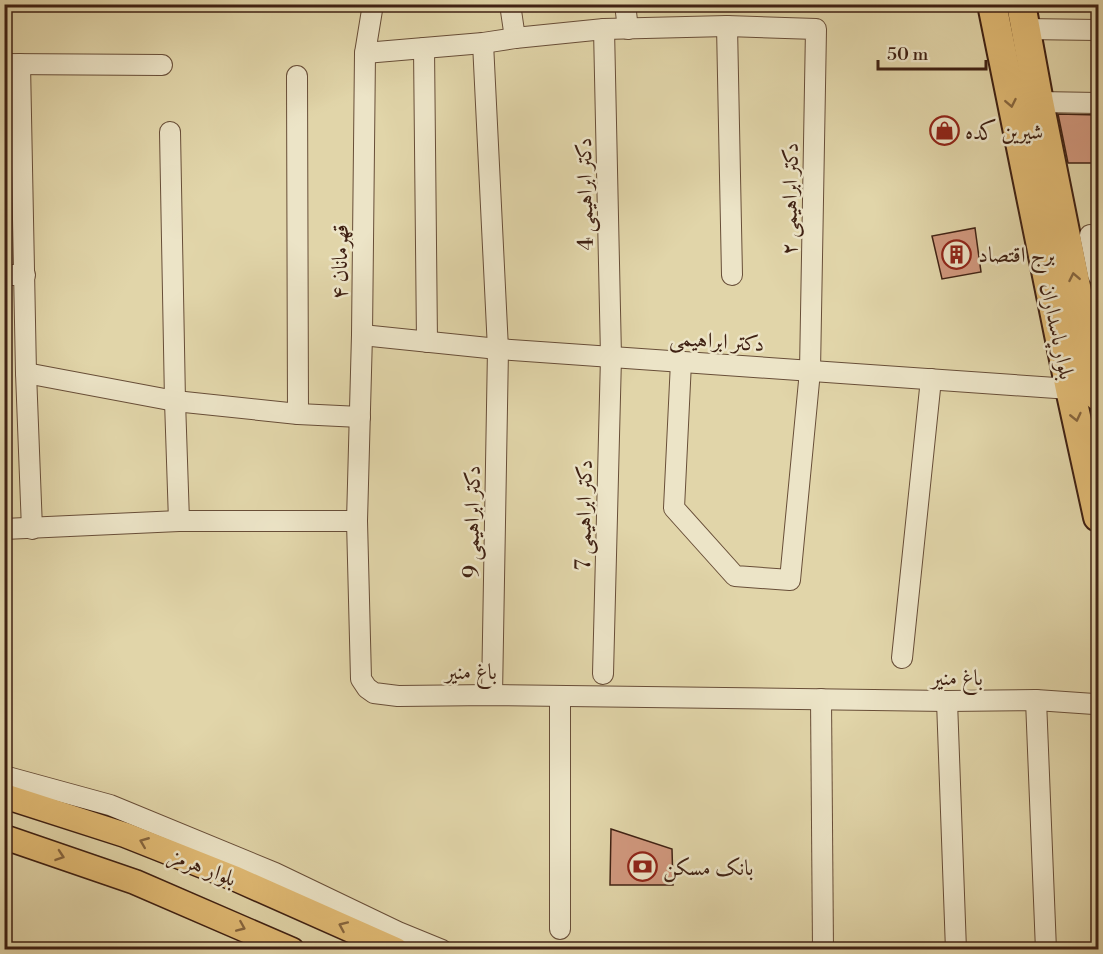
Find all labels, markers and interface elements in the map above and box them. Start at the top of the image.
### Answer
scale bar [878,33,986,71]
text: 50 m [887,43,929,66]
one-way arrow [1004,98,1017,108]
shop icon: شیرین کده [928,115,960,147]
place label: شیرین کده [965,118,1043,146]
street label: دکتر ابراهیمی 4 [571,137,601,251]
street label: دکتر ابراهیمی ۲ [776,143,806,256]
street label: قهرمانان ۴ [326,224,355,300]
building icon: برج اقتصاد [941,238,973,270]
place label: برج اقتصاد [978,242,1055,274]
one-way arrow [1068,272,1081,282]
street label: بلوار پاسداران [1031,281,1080,382]
street label: دکتر ابراهیمی [668,325,765,359]
one-way arrow [1069,412,1082,422]
street label: دکتر ابراهیمی 7 [570,459,600,571]
street label: دکتر ابراهیمی 9 [458,465,488,579]
street label: باغ منیر [443,659,497,690]
street label: باغ منیر [929,665,983,696]
one-way arrow [139,837,150,849]
street label: بلوار هرمز [164,842,240,894]
one-way arrow [54,849,65,861]
bank icon: بانک مسکن [626,851,658,883]
place label: بانک مسکن [663,855,753,883]
one-way arrow [235,920,246,932]
one-way arrow [338,921,349,933]

